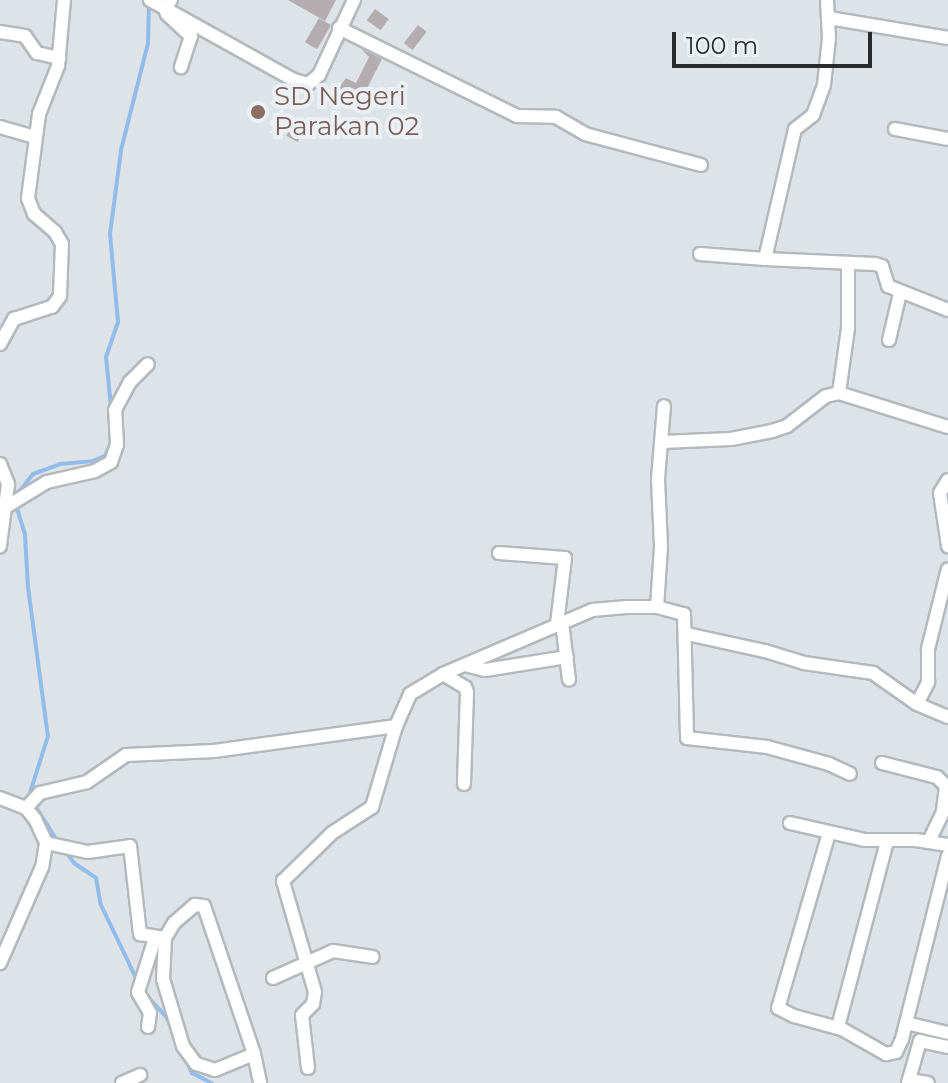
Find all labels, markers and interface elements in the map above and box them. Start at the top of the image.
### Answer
scale bar [676,16,876,66]
text: 100 m [686,31,758,60]
place label: SD Negeri Parakan 02 [274,81,419,142]
marker: SD Negeri Parakan 02 [249,103,267,121]

